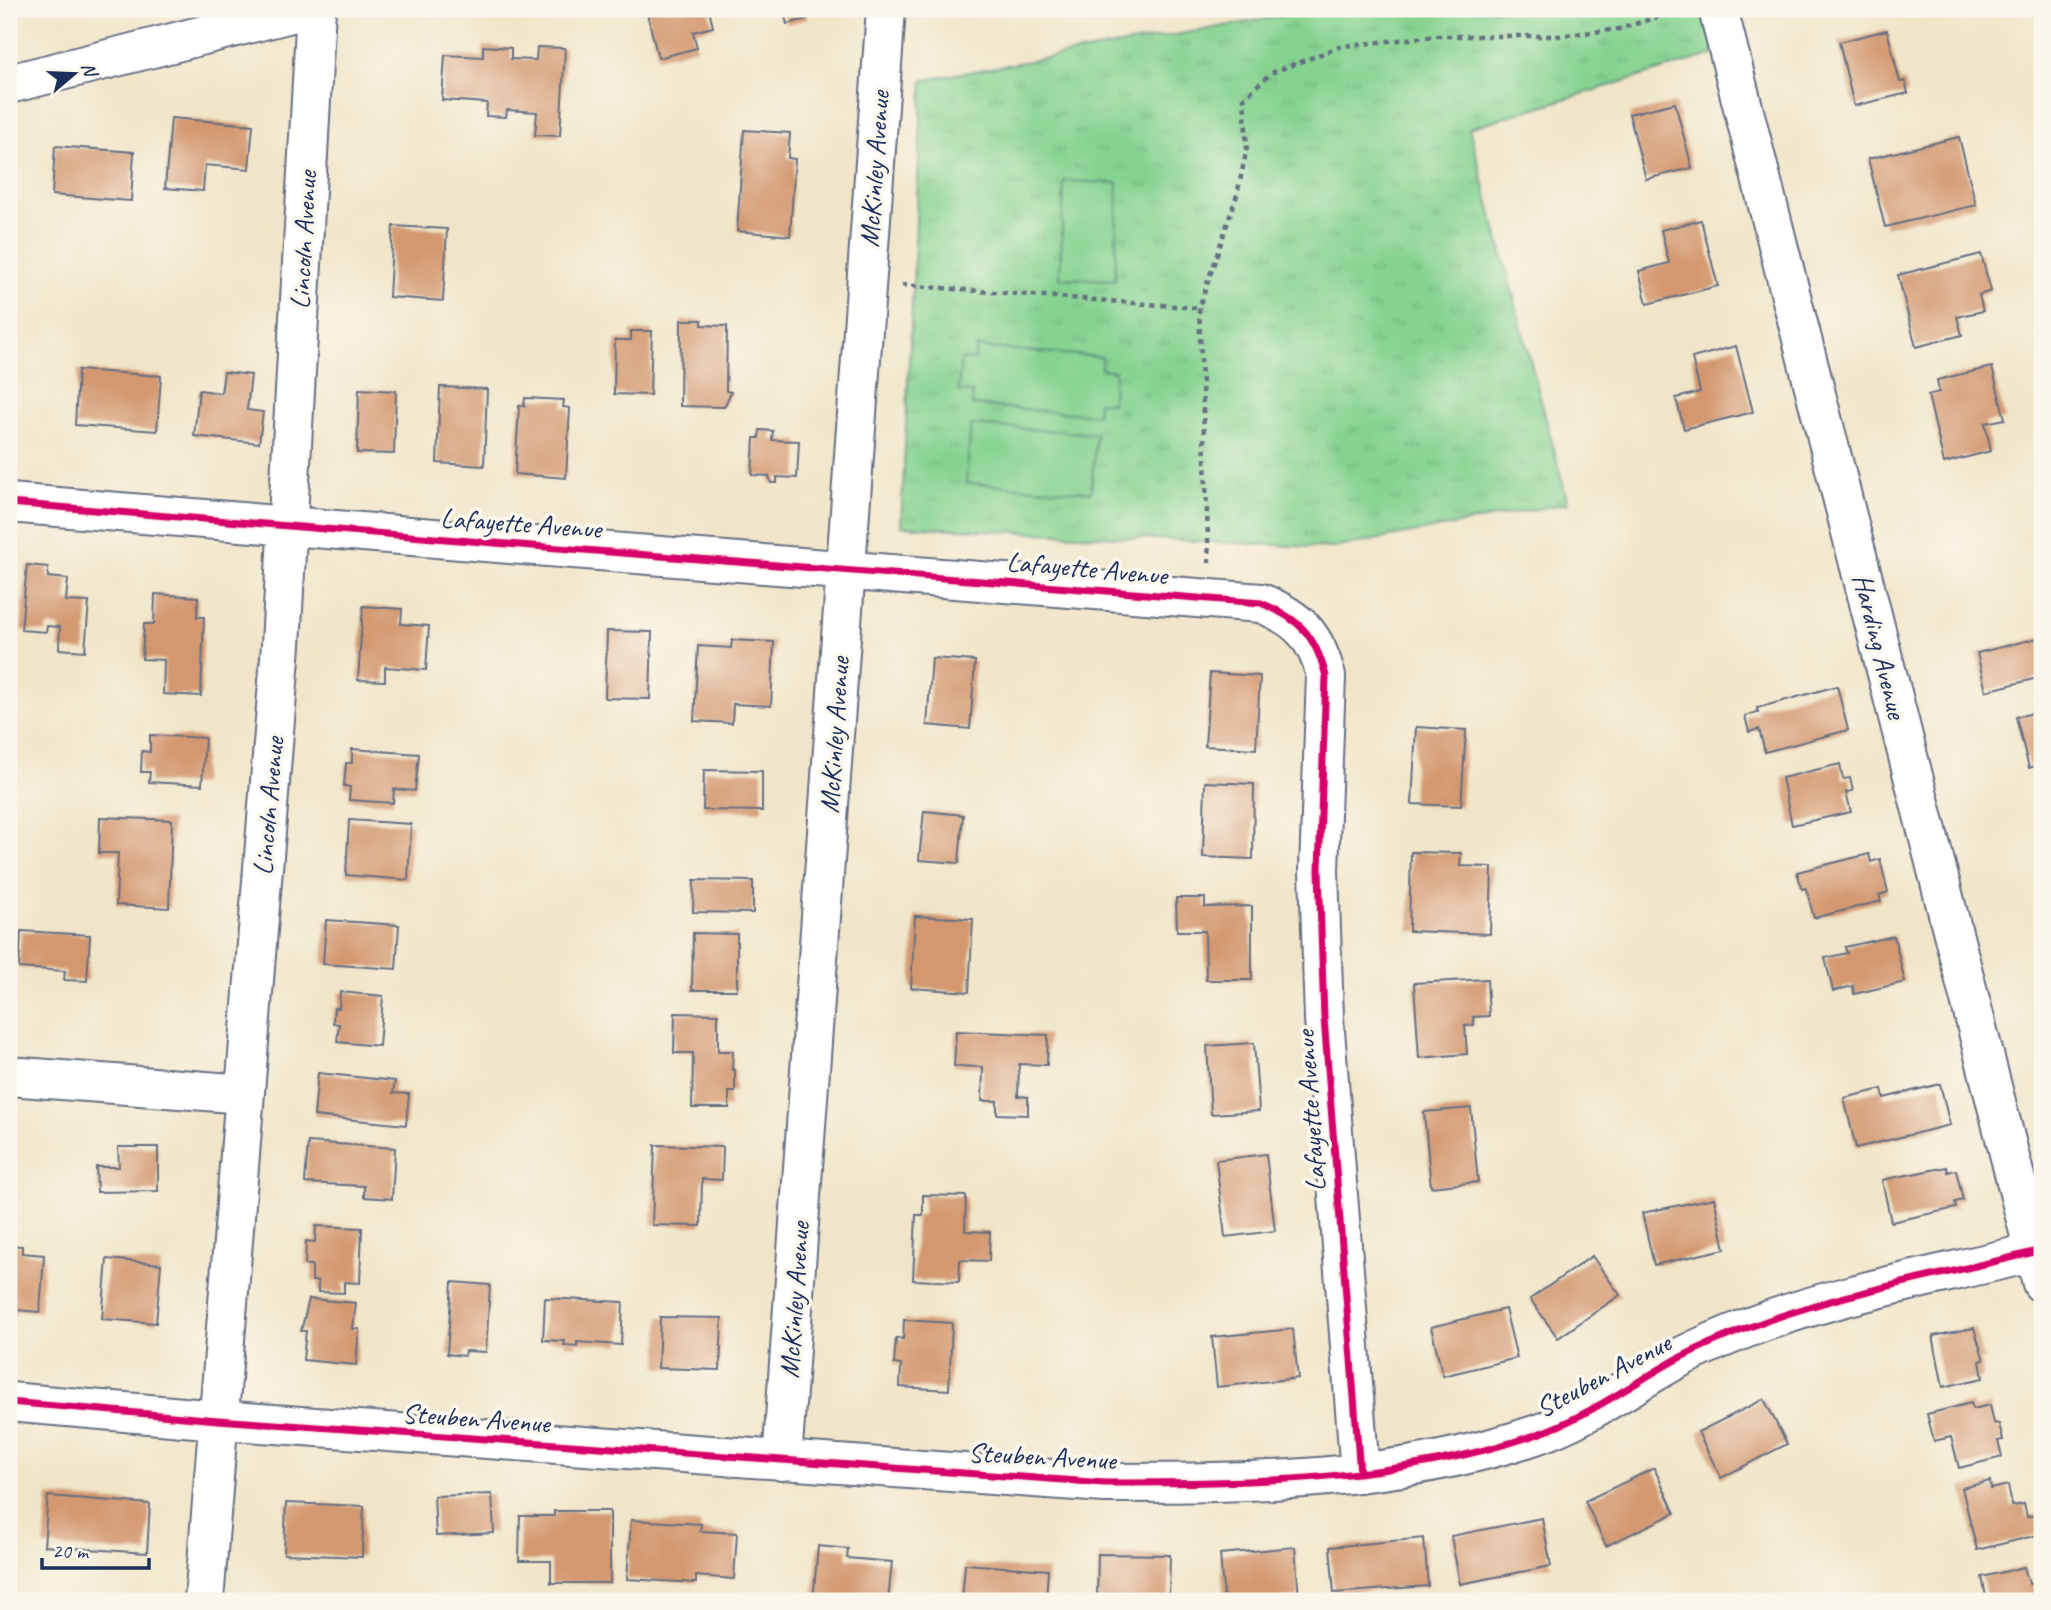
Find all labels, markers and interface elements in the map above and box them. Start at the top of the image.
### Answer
north arrow [38,38,108,108]
text: N [76,59,103,81]
street label: McKinley Avenue [851,88,897,248]
street label: Lincoln Avenue [282,168,324,310]
street label: Lafayette Avenue [439,500,604,546]
street label: Lafayette Avenue [1005,544,1171,593]
street label: Harding Avenue [1845,570,1915,724]
street label: McKinley Avenue [811,654,857,814]
street label: Lincoln Avenue [245,734,292,876]
street label: Lafayette Avenue [1287,1028,1333,1193]
street label: McKinley Avenue [771,1219,817,1379]
street label: Steuben Avenue [1529,1324,1678,1425]
street label: Steuben Avenue [401,1395,553,1441]
street label: Steuben Avenue [967,1435,1119,1477]
scale bar [42,1526,149,1570]
text: 20 m [52,1538,90,1564]

